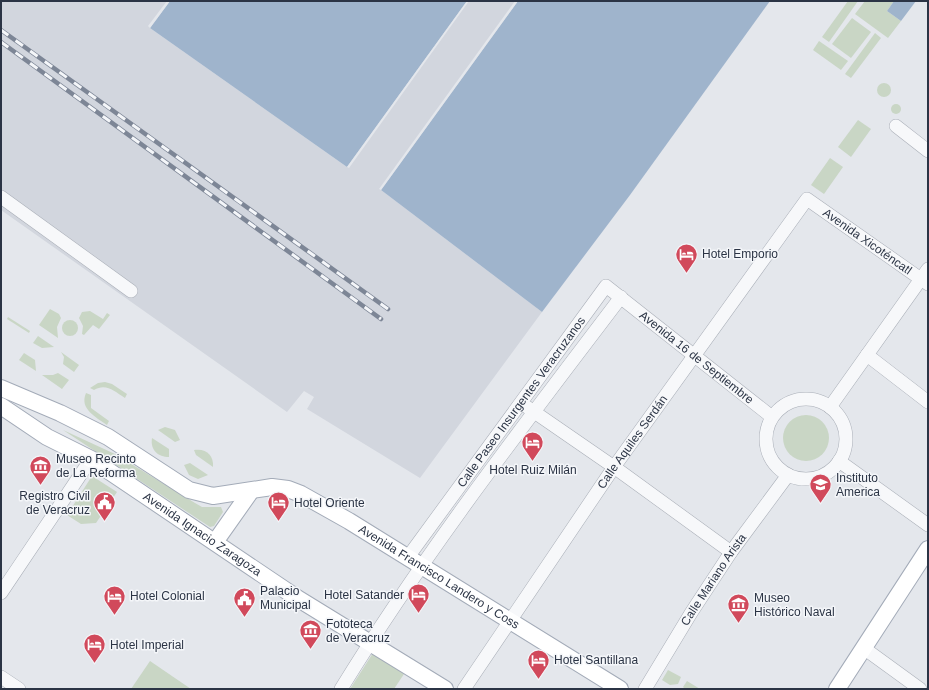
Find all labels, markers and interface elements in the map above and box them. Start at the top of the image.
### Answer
street label: Avenida Xicoténcatl [820,205,915,277]
hotel icon: Hotel Emporio [674,241,700,274]
place label: Hotel Emporio [702,247,778,261]
street label: Avenida 16 de Septiembre [637,308,757,407]
street label: Calle Paseo Insurgentes Veracruzanos [454,314,588,490]
street label: Calle Aquiles Serdán [594,392,670,491]
hotel icon: Hotel Ruiz Milán [520,430,546,463]
place label: Museo Recinto de La Reforma [56,452,136,480]
museum icon: Museo Recinto de La Reforma [28,453,54,486]
place label: Hotel Ruiz Milán [489,463,577,477]
place label: Instituto America [836,471,880,499]
school or university icon: Instituto America [808,472,834,505]
place label: Registro Civil de Veracruz [19,489,90,517]
street label: Avenida Ignacio Zaragoza [141,489,264,579]
public building icon: Registro Civil de Veracruz [92,490,118,523]
hotel icon: Hotel Oriente [265,490,291,523]
place label: Hotel Oriente [294,496,365,510]
street label: Avenida Francisco Landero y Coss [356,522,522,632]
street label: Calle Mariano Arista [678,531,749,628]
hotel icon: Hotel Satander [406,582,432,615]
hotel icon: Hotel Colonial [102,583,128,616]
place label: Palacio Municipal [260,584,311,612]
public building icon: Palacio Municipal [232,585,258,618]
place label: Hotel Satander [324,588,404,602]
place label: Hotel Colonial [130,589,205,603]
place label: Museo Histórico Naval [754,591,835,619]
museum icon: Museo Histórico Naval [725,592,751,625]
place label: Fototeca de Veracruz [326,617,390,645]
museum icon: Fototeca de Veracruz [297,618,323,651]
hotel icon: Hotel Imperial [82,632,108,665]
place label: Hotel Imperial [110,638,184,652]
hotel icon: Hotel Santillana [526,647,552,680]
place label: Hotel Santillana [554,653,638,667]

